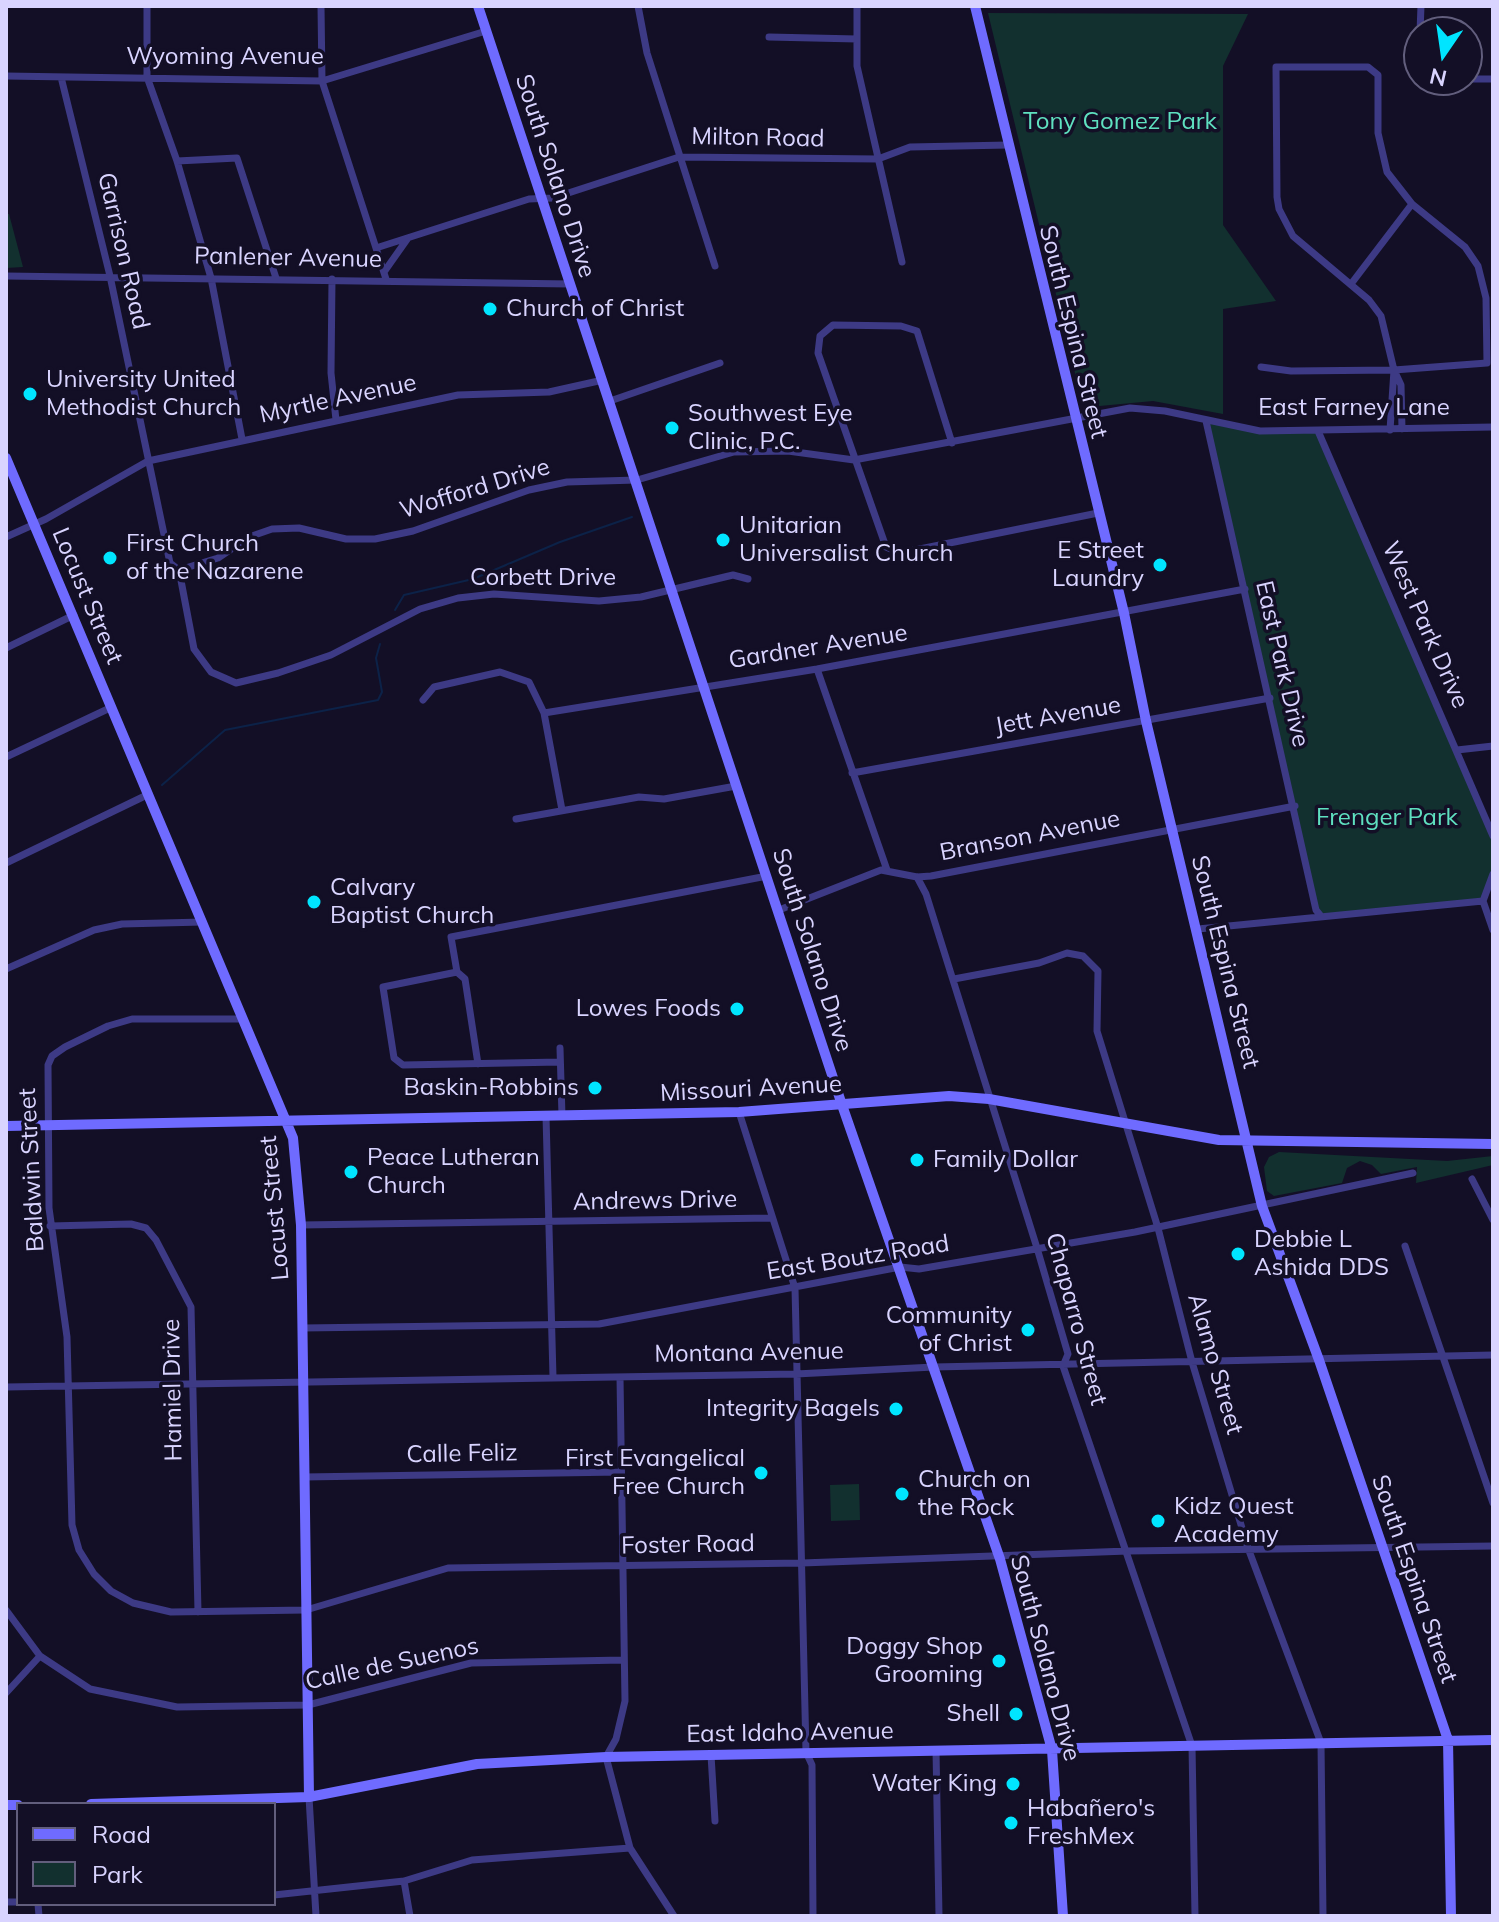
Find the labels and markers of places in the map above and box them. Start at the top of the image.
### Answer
place label: Church of Christ [506,295,684,323]
marker: Church of Christ [481,300,499,318]
place label: University United Methodist Church [46,366,241,422]
marker: University United Methodist Church [21,385,39,403]
place label: Southwest Eye Clinic, P.C. [688,400,853,456]
marker: Southwest Eye Clinic, P.C. [663,419,681,437]
place label: Unitarian Universalist Church [739,512,954,568]
place label: First Church of the Nazarene [126,530,304,586]
marker: Unitarian Universalist Church [714,531,732,549]
place label: E Street Laundry [1052,537,1144,593]
marker: First Church of the Nazarene [101,549,119,567]
marker: E Street Laundry [1151,556,1169,574]
place label: Calvary Baptist Church [330,874,494,930]
marker: Calvary Baptist Church [305,893,323,911]
place label: Lowes Foods [576,995,721,1023]
marker: Lowes Foods [728,1000,746,1018]
place label: Baskin-Robbins [403,1074,579,1102]
marker: Baskin-Robbins [586,1079,604,1097]
place label: Peace Lutheran Church [367,1144,540,1200]
place label: Family Dollar [933,1146,1078,1174]
marker: Family Dollar [908,1151,926,1169]
marker: Peace Lutheran Church [342,1163,360,1181]
place label: Debbie L Ashida DDS [1254,1226,1389,1282]
marker: Debbie L Ashida DDS [1229,1245,1247,1263]
place label: Community of Christ [886,1302,1012,1358]
marker: Community of Christ [1019,1321,1037,1339]
place label: Integrity Bagels [706,1395,880,1423]
marker: Integrity Bagels [887,1400,905,1418]
place label: First Evangelical Free Church [565,1445,745,1501]
marker: First Evangelical Free Church [752,1464,770,1482]
place label: Church on the Rock [918,1466,1031,1522]
marker: Church on the Rock [893,1485,911,1503]
place label: Kidz Quest Academy [1174,1493,1294,1549]
marker: Kidz Quest Academy [1149,1512,1167,1530]
place label: Doggy Shop Grooming [846,1633,983,1689]
marker: Doggy Shop Grooming [990,1652,1008,1670]
place label: Shell [947,1700,1000,1728]
marker: Shell [1007,1705,1025,1723]
place label: Water King [872,1770,997,1798]
marker: Water King [1004,1775,1022,1793]
place label: Habañero's FreshMex [1027,1795,1155,1851]
marker: Habañero's FreshMex [1002,1814,1020,1832]

